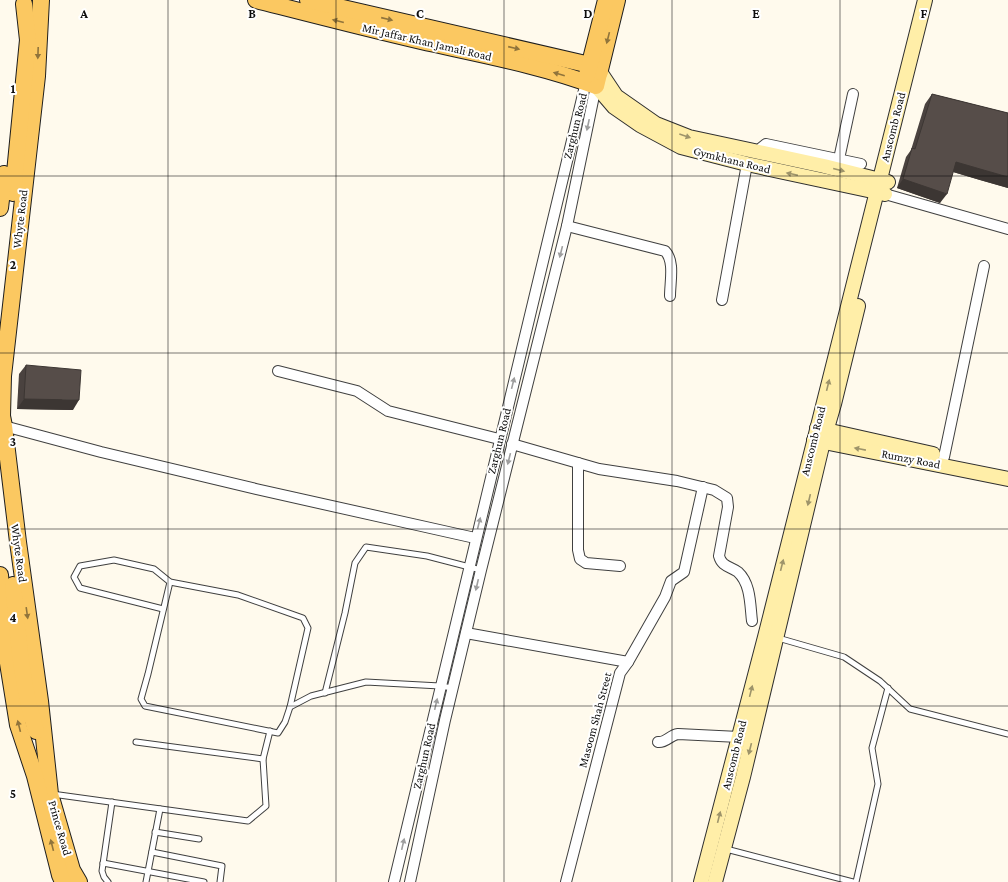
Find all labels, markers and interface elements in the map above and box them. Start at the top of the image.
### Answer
text: A [79,6,88,21]
text: B [248,6,256,21]
text: C [416,6,424,21]
text: D [584,6,593,21]
text: E [752,6,760,21]
text: F [921,6,928,21]
one-way arrow [381,16,393,22]
one-way arrow [332,17,344,23]
street label: Mir Jaffar Khan Jamali Road [361,20,494,64]
one-way arrow [605,32,611,44]
one-way arrow [508,45,520,51]
one-way arrow [35,47,42,59]
one-way arrow [553,71,565,77]
text: 1 [11,81,16,96]
street label: Anscomb Road [878,90,909,163]
street label: Zarghun Road [560,91,590,160]
one-way arrow [585,118,591,131]
one-way arrow [680,133,692,139]
street label: Gymkhana Road [692,144,773,177]
one-way arrow [833,167,846,173]
one-way arrow [786,170,798,176]
street label: Whyte Road [9,188,31,249]
one-way arrow [558,246,564,258]
text: 2 [10,257,17,272]
one-way arrow [510,377,516,389]
one-way arrow [825,379,831,391]
street label: Anscomb Road [798,404,829,477]
street label: Zarghun Road [484,406,514,475]
text: 3 [10,434,16,449]
one-way arrow [854,446,866,452]
street label: Rumzy Road [880,446,942,472]
one-way arrow [505,453,511,465]
one-way arrow [806,494,812,506]
one-way arrow [476,517,482,529]
street label: Whyte Road [8,523,30,584]
one-way arrow [780,559,786,571]
one-way arrow [474,579,480,591]
one-way arrow [24,607,30,619]
text: 4 [9,610,17,625]
street label: Masoom Shah Street [575,670,615,769]
one-way arrow [748,685,754,697]
one-way arrow [433,698,439,710]
street label: Anscomb Road [719,718,750,791]
one-way arrow [15,720,21,732]
street label: Zarghun Road [410,721,439,790]
one-way arrow [746,743,752,755]
text: 5 [10,786,16,801]
street label: Prince Road [45,799,75,858]
one-way arrow [716,811,722,823]
one-way arrow [400,838,406,850]
one-way arrow [49,839,55,851]

